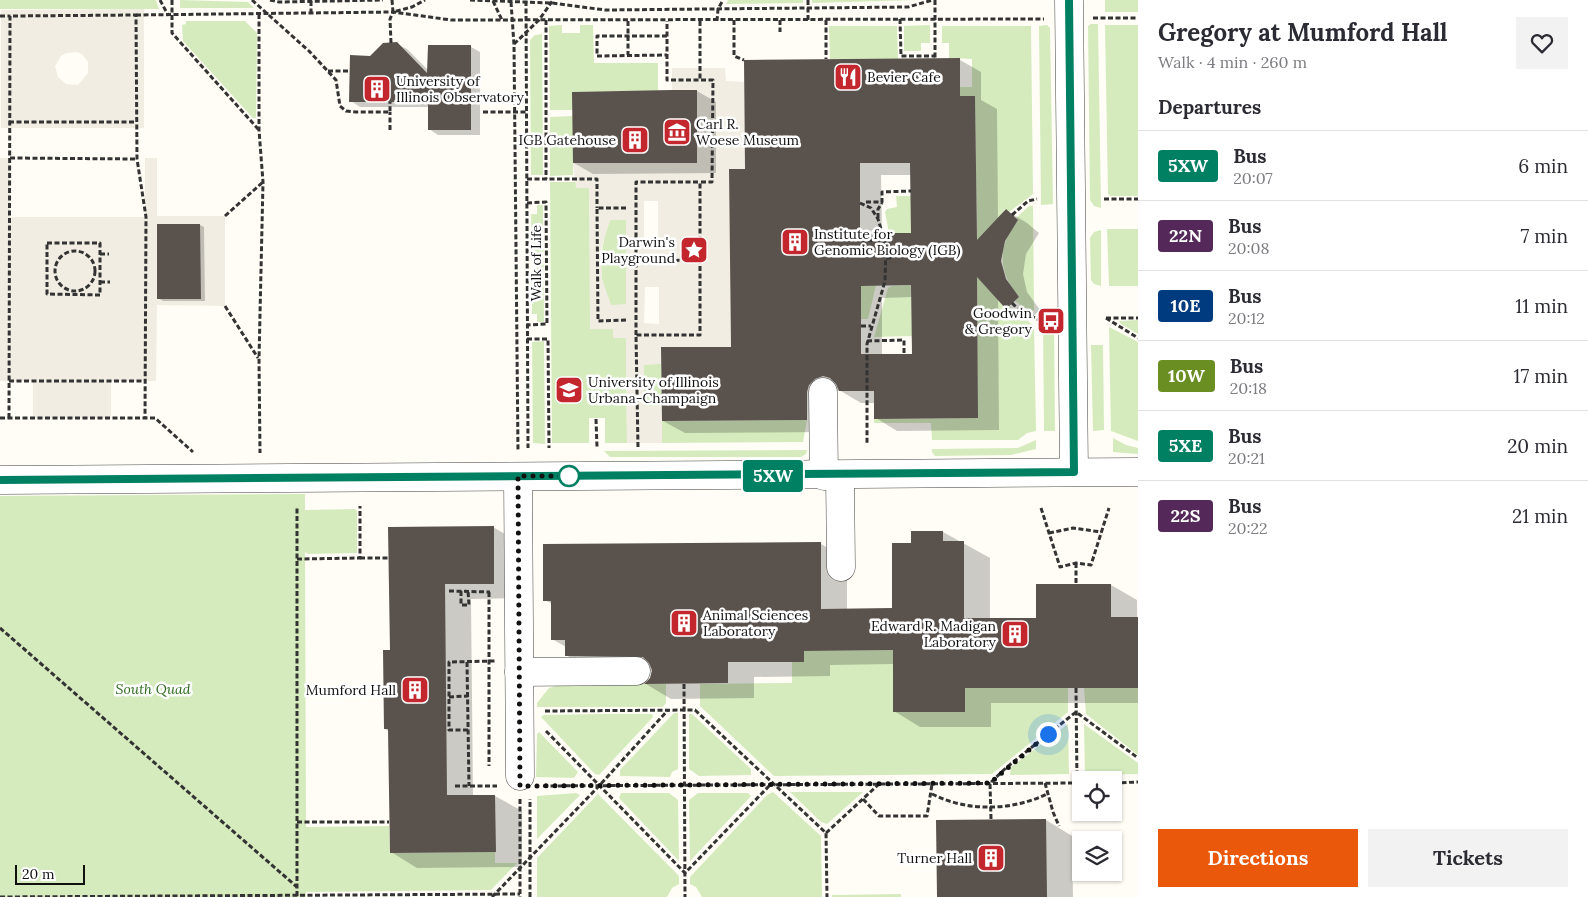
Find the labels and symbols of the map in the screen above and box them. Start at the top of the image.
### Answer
restaurant icon: Bevier Cafe [833,62,863,92]
place label: Bevier Cafe [867,68,941,86]
place label: University of Illinois Observatory [396,72,524,106]
building icon: University of Illinois Observatory [362,74,392,104]
place label: Carl R. Woese Museum [696,115,800,149]
museum icon: Carl R. Woese Museum [662,117,692,147]
building icon: IGB Gatehouse [620,125,650,155]
place label: IGB Gatehouse [519,131,616,149]
street label: Walk of Life [527,224,545,301]
place label: Institute for Genomic Biology (IGB) [814,225,961,259]
building icon: Institute for Genomic Biology (IGB) [780,227,810,257]
place label: Darwin's Playground [601,233,675,267]
place icon: Darwin's Playground [679,235,709,265]
place label: Goodwin & Gregory [965,304,1033,338]
bus stop icon: Goodwin & Gregory [1036,306,1066,336]
place label: University of Illinois Urbana-Champaign [588,373,719,407]
school or university icon: University of Illinois Urbana-Champaign [554,375,584,405]
line badge: 5XW [744,460,802,492]
unlabelled marker [558,465,580,487]
place label: Animal Sciences Laboratory [702,606,808,640]
building icon: Animal Sciences Laboratory [669,608,699,638]
place label: Edward R. Madigan Laboratory [871,617,997,651]
building icon: Edward R. Madigan Laboratory [1000,619,1030,649]
building icon: Mumford Hall [400,675,430,705]
park label: South Quad [115,680,191,698]
place label: Mumford Hall [306,681,396,699]
your location [1036,722,1061,747]
building icon: Turner Hall [976,843,1006,873]
place label: Turner Hall [897,849,972,867]
scale bar [15,862,85,885]

